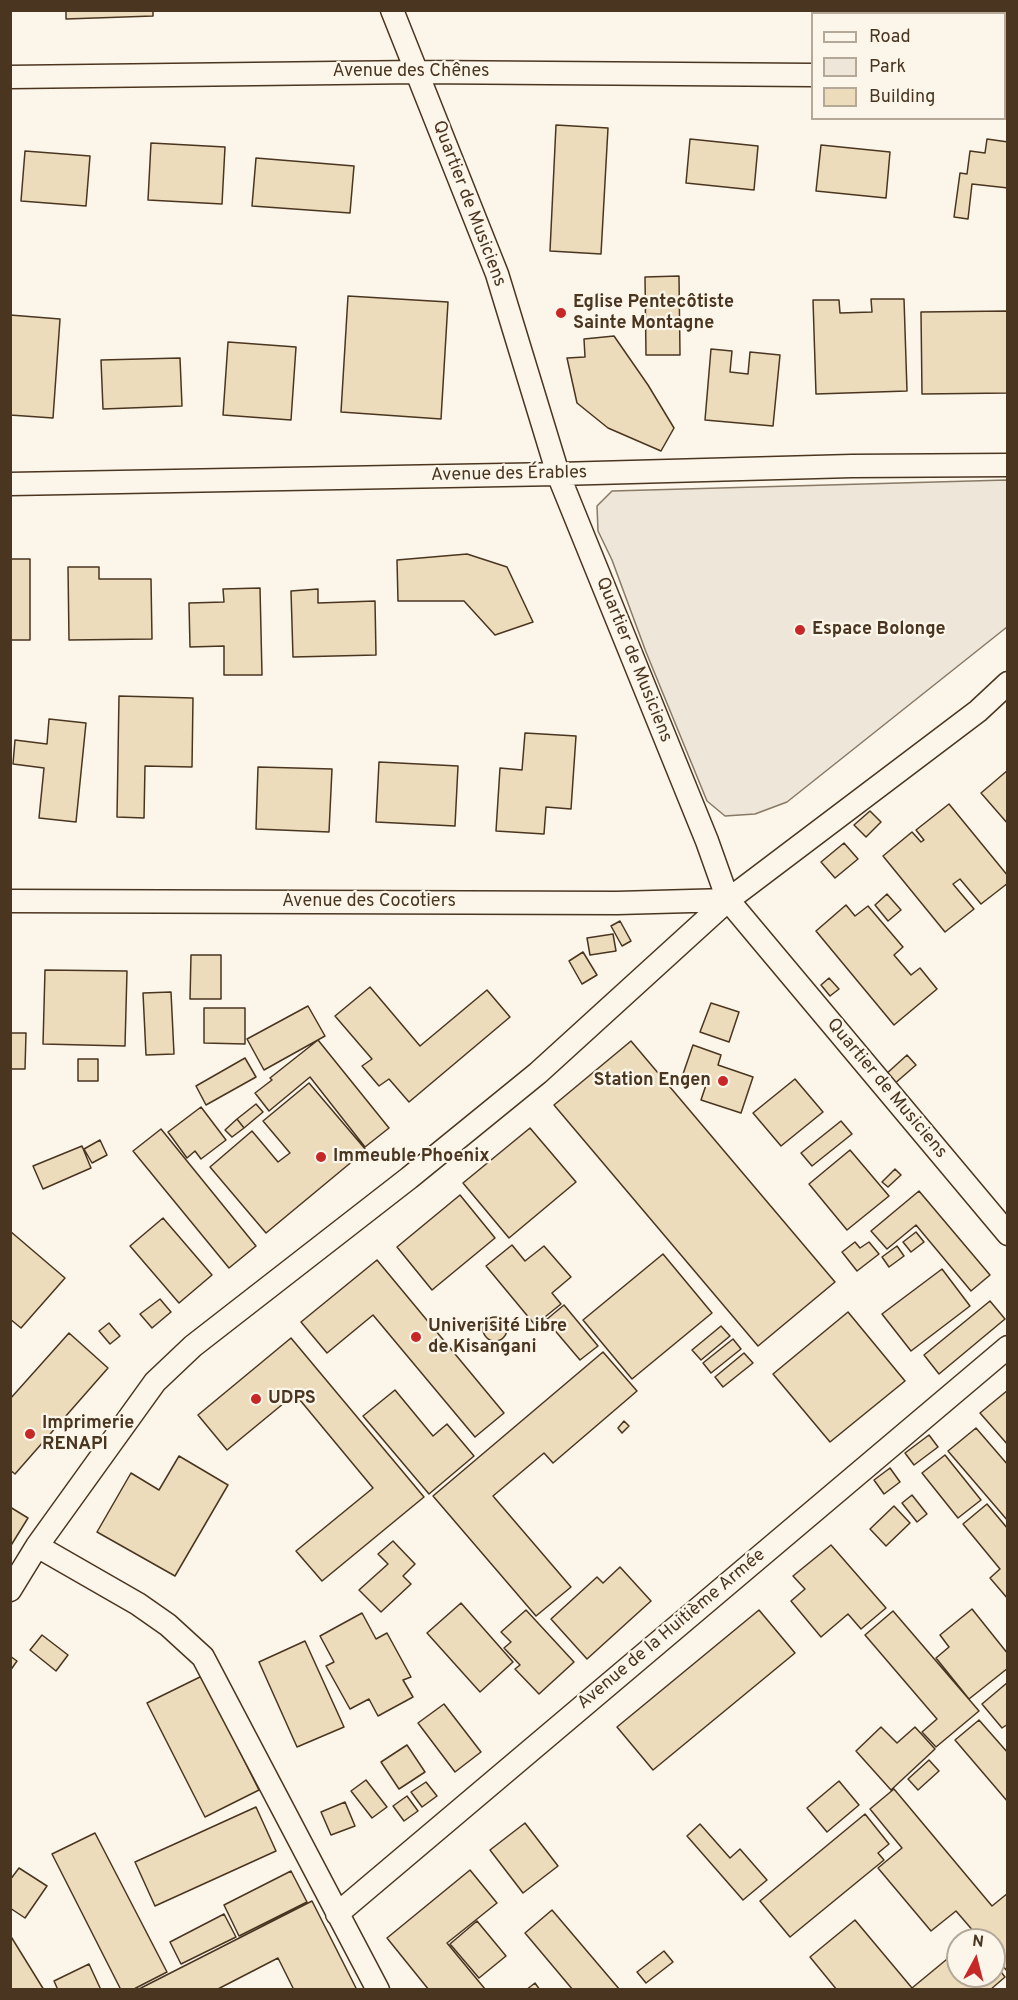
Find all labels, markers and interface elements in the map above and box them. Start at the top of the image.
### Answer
legend [811,12,1006,120]
text: Road [869,26,911,49]
text: Park [869,56,906,79]
street label: Avenue des Chênes [333,61,489,83]
text: Building [869,86,935,109]
street label: Quartier de Musiciens [426,118,510,290]
place label: Eglise Pentecôtiste Sainte Montagne [573,292,734,334]
marker: Eglise Pentecôtiste Sainte Montagne [554,306,568,320]
street label: Avenue des Érables [431,463,587,487]
street label: Quartier de Musiciens [590,574,676,746]
place label: Espace Bolonge [812,619,946,641]
marker: Espace Bolonge [793,623,807,637]
street label: Avenue des Cocotiers [282,891,456,913]
street label: Quartier de Musiciens [821,1015,951,1163]
place label: Station Engen [594,1070,711,1092]
marker: Station Engen [716,1074,730,1088]
place label: Immeuble Phoenix [333,1146,490,1168]
marker: Immeuble Phoenix [314,1150,328,1164]
place label: Univerisité Libre de Kisangani [428,1316,567,1358]
marker: Univerisité Libre de Kisangani [409,1330,423,1344]
place label: UDPS [268,1388,316,1410]
marker: UDPS [249,1392,263,1406]
place label: Imprimerie RENAPI [42,1413,134,1456]
marker: Imprimerie RENAPI [23,1427,37,1441]
street label: Avenue de la Huitième Armée [574,1545,770,1715]
north arrow [946,1928,1006,1988]
text: N [971,1931,985,1953]

